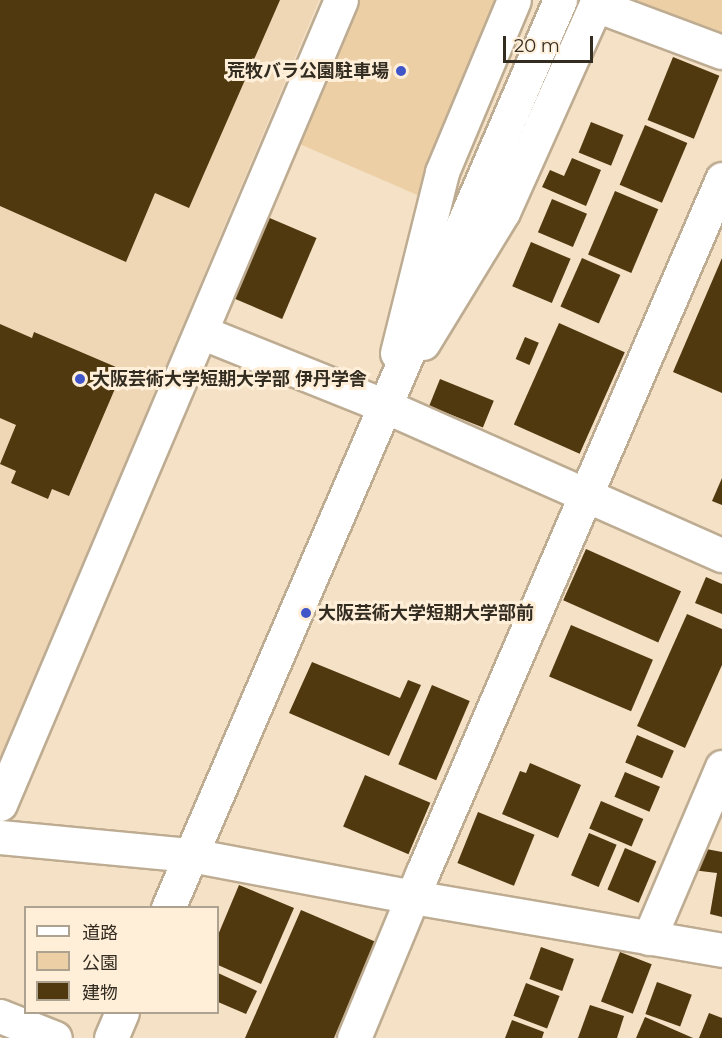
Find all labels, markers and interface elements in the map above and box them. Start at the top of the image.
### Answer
scale bar [506,24,596,62]
text: 20 m [514,35,560,57]
place label: 荒牧バラ公園駐車場 [227,60,389,82]
marker: 荒牧バラ公園駐車場 [394,64,408,78]
place label: 大阪芸術大学短期大学部 伊丹学舎 [92,368,367,390]
marker: 大阪芸術大学短期大学部 伊丹学舎 [73,372,87,386]
place label: 大阪芸術大学短期大学部前 [318,602,534,624]
marker: 大阪芸術大学短期大学部前 [299,606,313,620]
legend [24,906,219,1014]
text: 道路 [82,922,118,944]
text: 公園 [82,952,118,974]
text: 建物 [82,982,118,1004]

